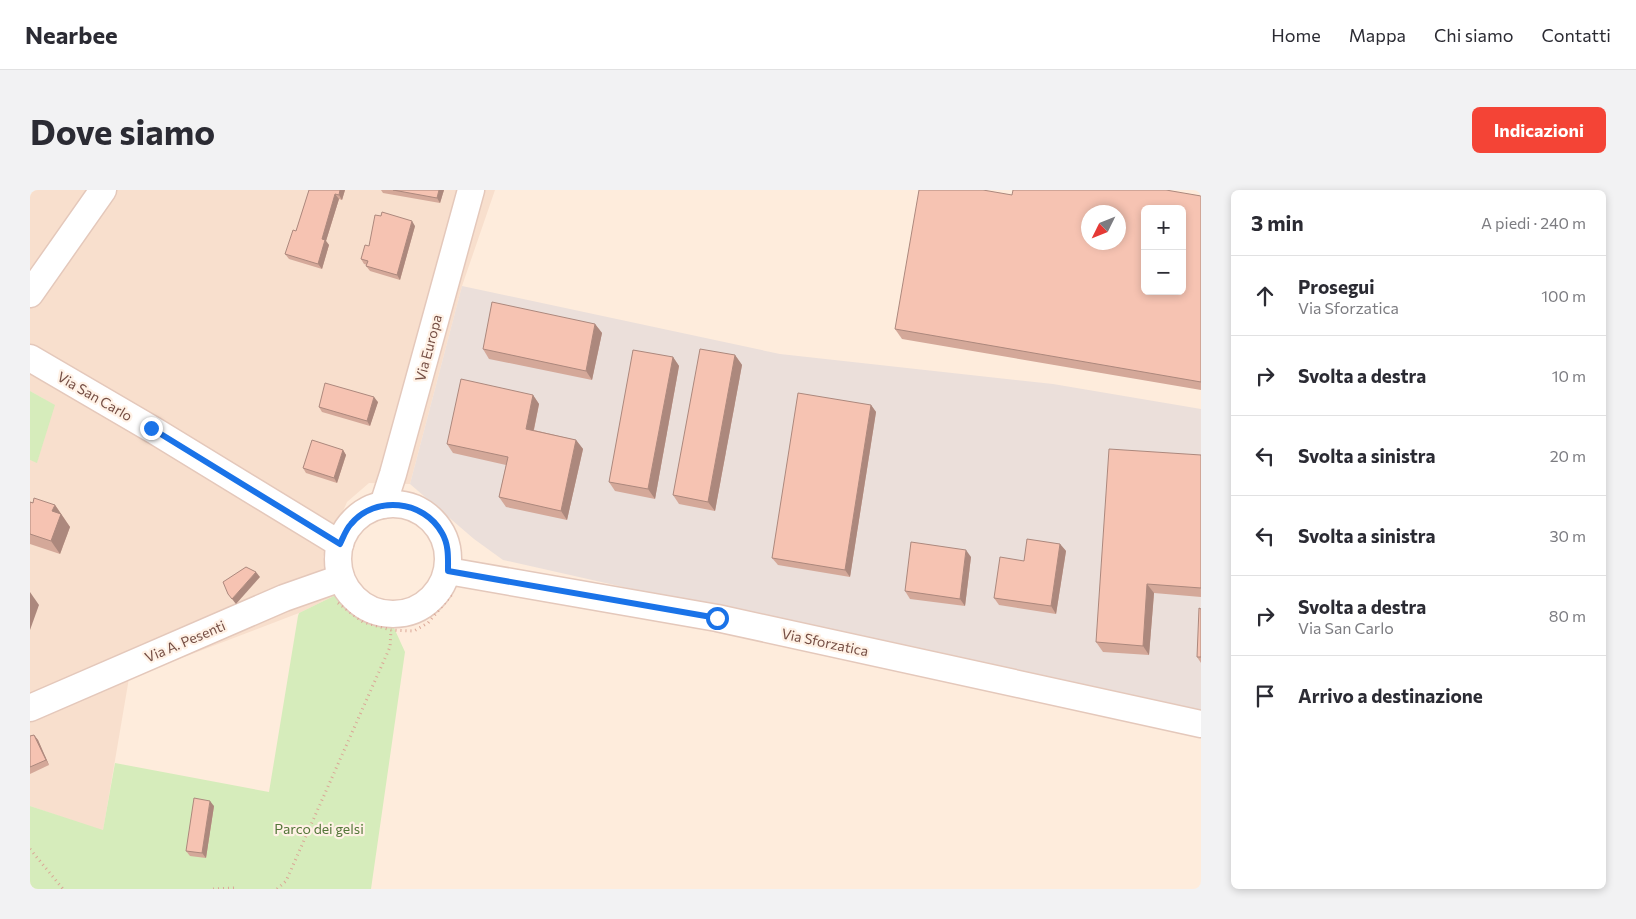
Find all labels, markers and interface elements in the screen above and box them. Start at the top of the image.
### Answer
text: Nearbee [25,20,118,49]
text: Home [1271,24,1321,46]
text: Mappa [1349,24,1406,46]
text: Chi siamo [1434,24,1513,46]
text: Contatti [1541,24,1611,46]
button: Indicazioni [1472,107,1606,153]
text: Dove siamo [30,109,215,152]
north arrow [1081,205,1126,250]
map controls [1141,205,1186,295]
button: + [1141,205,1186,250]
text: 3 min [1251,210,1304,235]
text: A piedi · 240 m [1481,213,1586,232]
button: − [1141,250,1186,295]
text: Prosegui [1298,275,1375,298]
icon: ahead [1251,282,1279,310]
text: 100 m [1541,286,1586,305]
text: Via Sforzatica [1298,298,1399,317]
street label: Via Europa [411,313,445,383]
icon: right [1251,362,1279,390]
text: Svolta a destra [1298,364,1426,387]
text: 10 m [1552,366,1586,385]
street label: Via San Carlo [54,368,136,424]
route end [140,417,163,440]
icon: left [1251,442,1279,470]
text: Svolta a sinistra [1298,444,1436,467]
text: 20 m [1550,446,1586,465]
icon: left [1251,522,1279,550]
text: Svolta a sinistra [1298,524,1436,547]
text: 30 m [1549,526,1586,545]
text: Svolta a destra [1298,595,1426,618]
icon: right [1251,602,1279,630]
text: 80 m [1549,606,1586,625]
route start [706,607,729,630]
street label: Via A. Pesenti [142,616,228,666]
text: Via San Carlo [1298,618,1394,637]
street label: Via Sforzatica [780,625,870,659]
icon: arrive [1251,682,1279,710]
text: Arrivo a destinazione [1298,684,1483,707]
park label: Parco dei gelsi [274,820,364,837]

